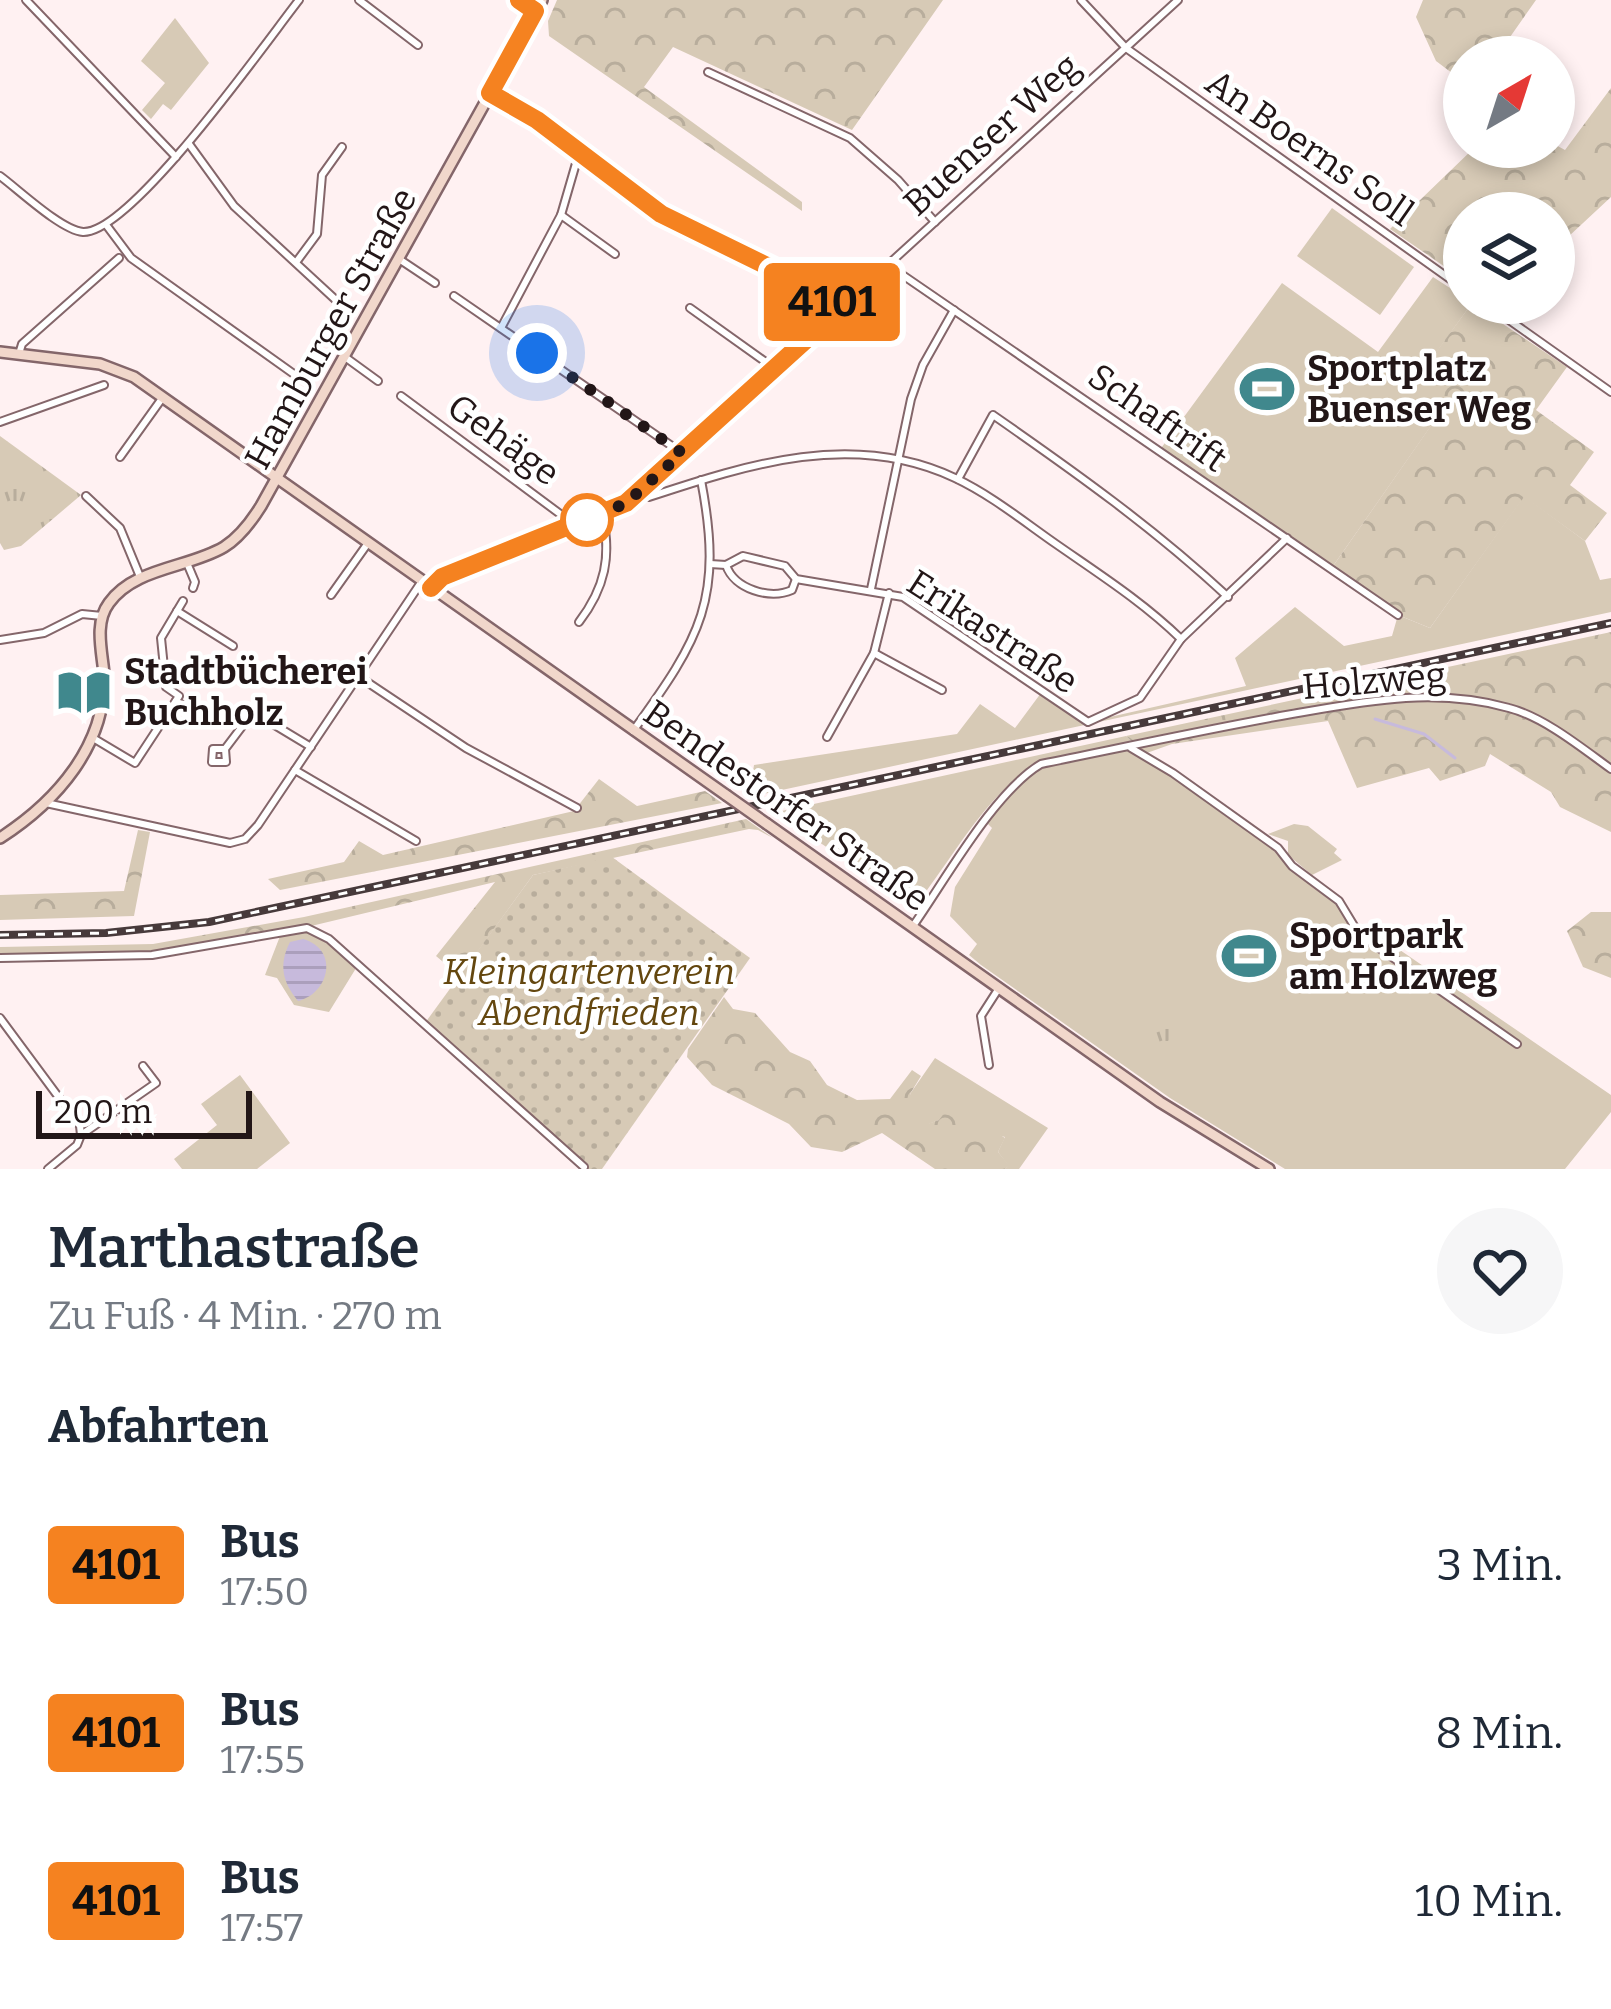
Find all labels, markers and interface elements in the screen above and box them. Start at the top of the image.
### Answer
north arrow [1443,36,1575,168]
map controls [1443,36,1575,324]
street label: Buenser Weg [895,44,1089,225]
street label: An Boerns Soll [1197,60,1422,236]
street label: Hamburger Straße [235,180,426,477]
button: layers [1443,192,1575,324]
line badge: 4101 [748,263,916,341]
text: 4101 [788,277,876,327]
your location [507,323,567,383]
place label: Sportplatz Buenser Weg [1307,347,1532,432]
street label: Schaftrift [1080,354,1235,481]
sports icon: Sportplatz Buenser Weg [1238,360,1296,418]
street label: Gehäge [439,385,568,495]
unlabelled marker [562,495,612,545]
street label: Erikastraße [899,560,1086,703]
place label: Stadtbücherei Buchholz [124,650,368,735]
street label: Holzweg [1301,653,1448,709]
library icon: Stadtbücherei Buchholz [55,663,113,721]
street label: Bendestorfer Straße [635,691,938,921]
place label: Sportpark am Holzweg [1289,914,1498,999]
sports icon: Sportpark am Holzweg [1220,927,1278,985]
park label: Kleingartenverein Abendfrieden [443,950,735,1035]
scale bar [36,1085,252,1138]
text: 200 m [54,1092,152,1132]
button: heart [1437,1208,1563,1334]
text: Marthastraße [48,1214,420,1282]
text: Zu Fuß · 4 Min. · 270 m [48,1293,442,1339]
text: Abfahrten [48,1400,269,1454]
text: Bus [220,1515,300,1569]
text: 3 Min. [1437,1538,1563,1592]
text: 4101 [72,1540,160,1590]
text: 17:50 [220,1569,309,1615]
text: Bus [220,1683,300,1737]
text: 8 Min. [1435,1706,1563,1760]
text: 4101 [72,1708,160,1758]
text: 17:55 [220,1737,305,1783]
text: Bus [220,1851,300,1905]
text: 10 Min. [1415,1874,1563,1928]
text: 4101 [72,1876,160,1926]
text: 17:57 [220,1905,303,1951]

